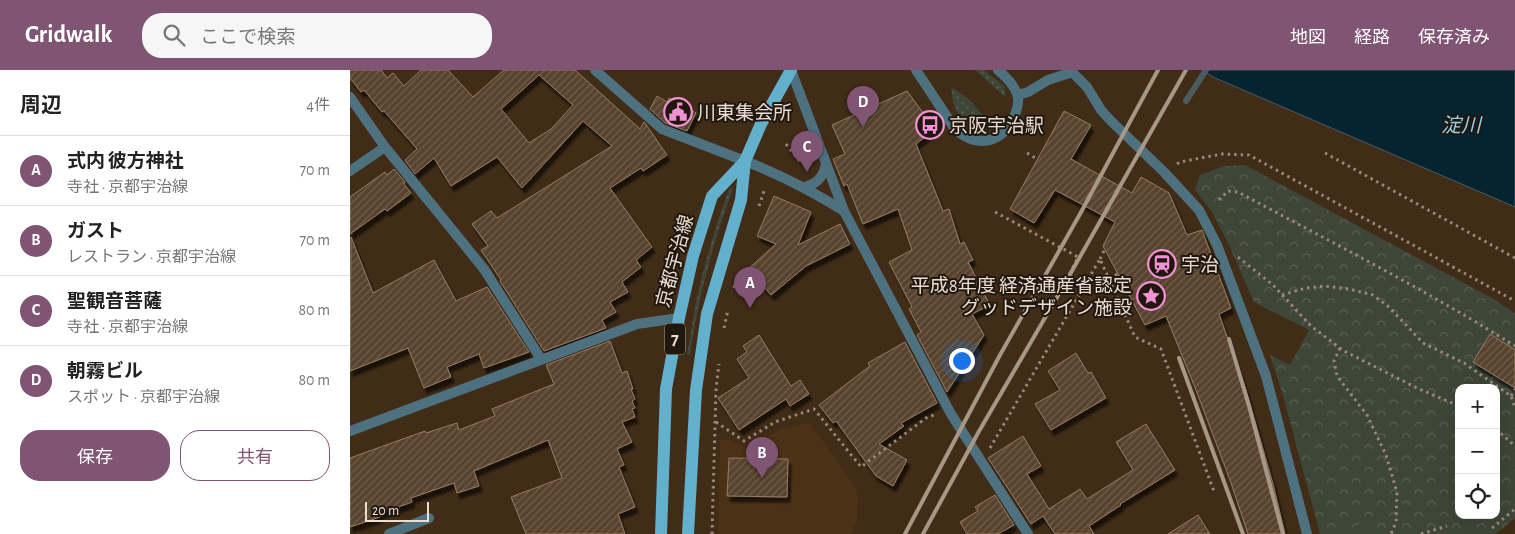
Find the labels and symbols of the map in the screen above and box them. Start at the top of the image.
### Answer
pin: D [847,86,879,127]
public building icon: 川東集会所 [663,97,693,127]
place label: 川東集会所 [697,103,792,123]
bus stop icon: 京阪宇治駅 [915,110,945,140]
water label: 淀川 [1441,115,1483,136]
place label: 京阪宇治駅 [949,116,1044,136]
pin: C [791,131,823,172]
street label: 京都宇治線 [652,213,697,310]
station icon: 宇治 [1147,249,1177,279]
place label: 宇治 [1181,255,1219,275]
pin: A [734,267,766,308]
place label: 平成8年度 経済通産省認定 グッドデザイン施設 [911,275,1132,318]
place icon: 平成8年度 経済通産省認定 グッドデザイン施設 [1136,281,1166,311]
road number: 7 [665,323,685,354]
your location [949,348,975,374]
pin: B [746,437,778,478]
scale bar [365,499,429,522]

